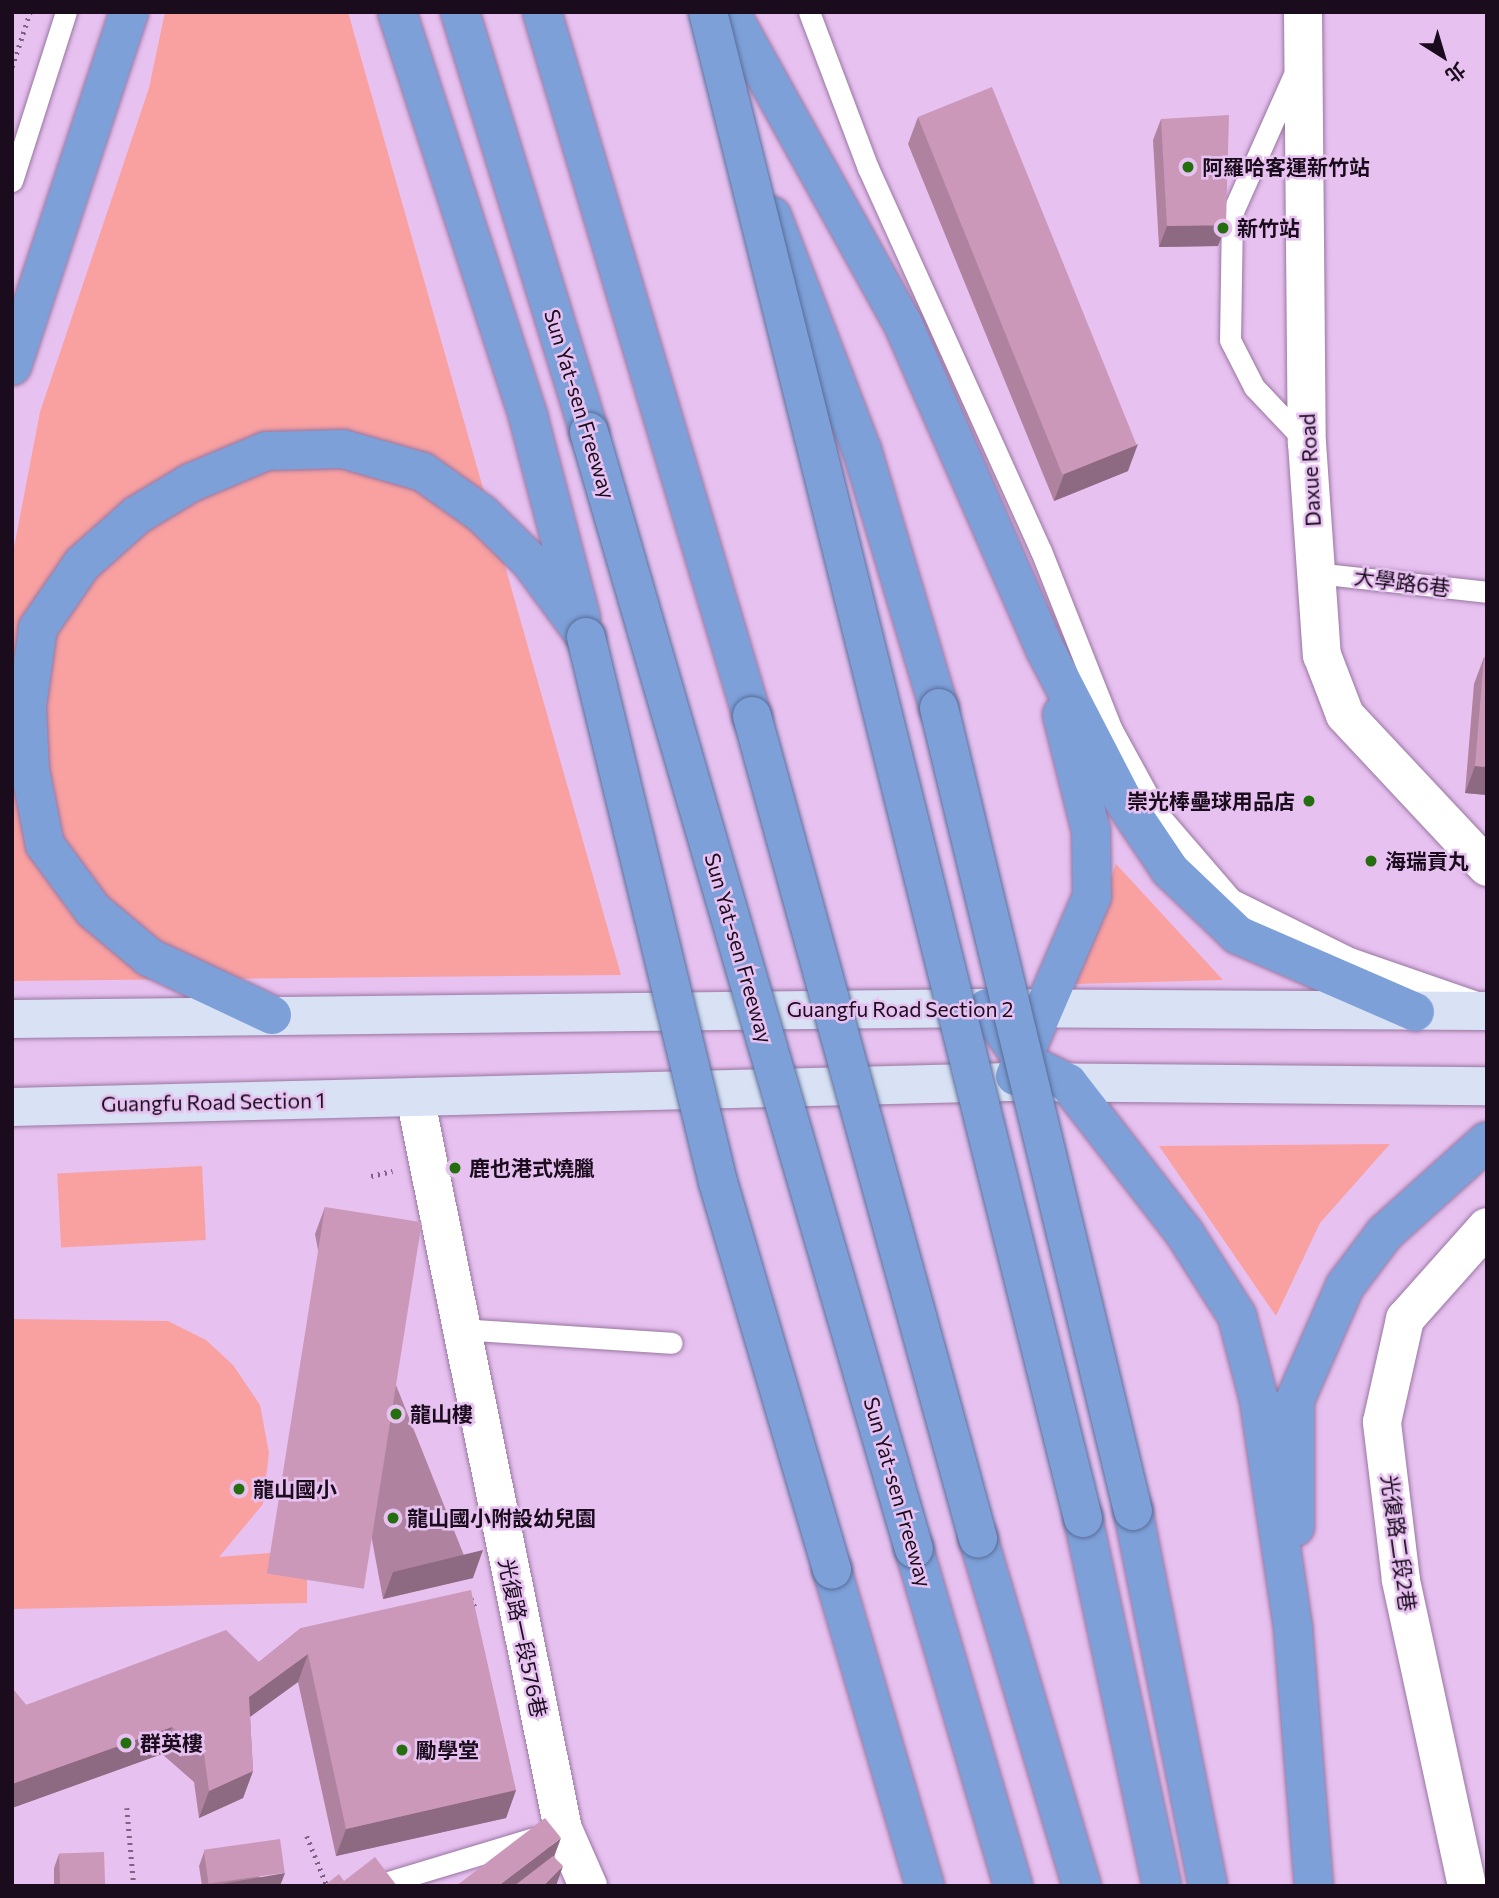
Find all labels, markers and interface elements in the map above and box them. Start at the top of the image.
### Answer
north arrow [1408,21,1478,91]
text: 北 [1441,58,1470,88]
place label: 阿羅哈客運新竹站 [1202,154,1370,180]
marker: 阿羅哈客運新竹站 [1180,159,1196,175]
place label: 新竹站 [1237,215,1300,241]
marker: 新竹站 [1215,220,1231,236]
street label: Sun Yat-sen Freeway [539,306,621,502]
street label: Daxue Road [1294,413,1326,527]
street label: 大學路6巷 [1352,564,1452,600]
place label: 崇光棒壘球用品店 [1127,788,1295,814]
marker: 崇光棒壘球用品店 [1301,793,1317,809]
place label: 海瑞貢丸 [1385,848,1469,874]
street label: Sun Yat-sen Freeway [700,850,778,1046]
marker: 海瑞貢丸 [1363,853,1379,869]
street label: Guangfu Road Section 2 [787,996,1013,1022]
street label: Guangfu Road Section 1 [101,1087,325,1117]
place label: 鹿也港式燒臘 [469,1155,595,1181]
marker: 鹿也港式燒臘 [447,1160,463,1176]
street label: Sun Yat-sen Freeway [859,1394,937,1590]
place label: 龍山樓 [410,1401,473,1427]
marker: 龍山樓 [388,1406,404,1422]
street label: 光復路二段2巷 [1377,1473,1421,1613]
place label: 龍山國小 [253,1476,337,1502]
marker: 龍山國小 [231,1481,247,1497]
place label: 龍山國小附設幼兒園 [407,1505,596,1531]
marker: 龍山國小附設幼兒園 [385,1510,401,1526]
street label: 光復路一段576巷 [494,1556,552,1720]
place label: 群英樓 [140,1730,203,1756]
marker: 群英樓 [118,1735,134,1751]
place label: 勵學堂 [416,1737,479,1763]
marker: 勵學堂 [394,1742,410,1758]

